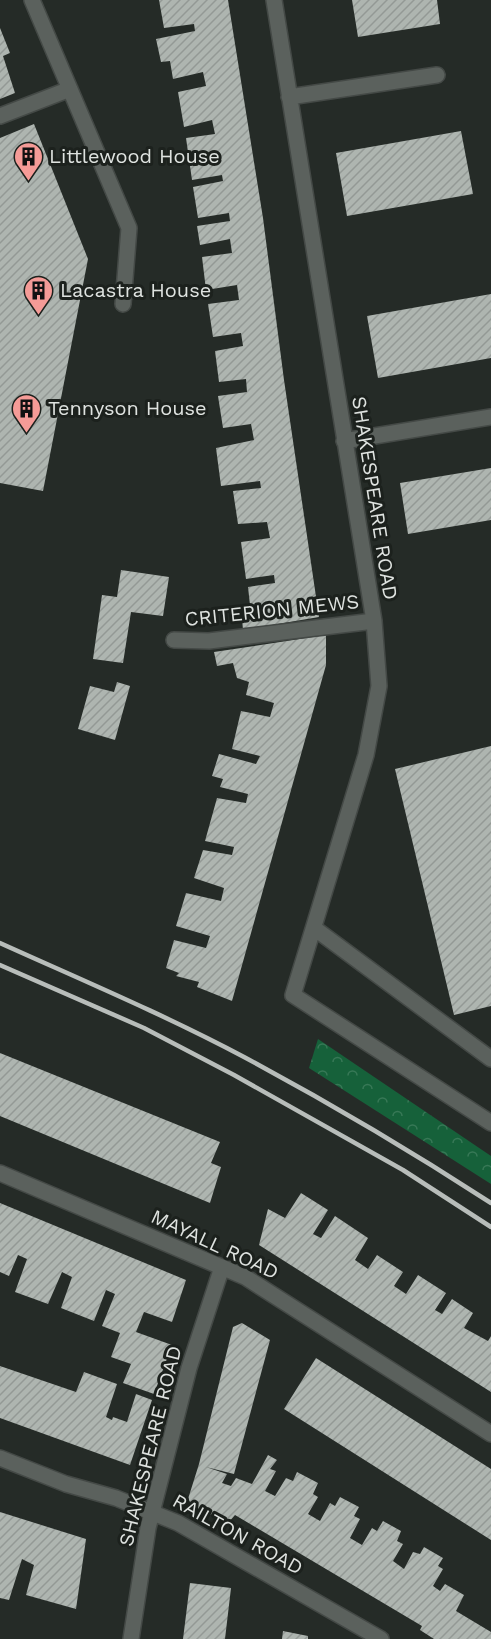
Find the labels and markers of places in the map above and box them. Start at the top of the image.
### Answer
building icon: Littlewood House [12,140,44,182]
place label: Littlewood House [49,144,220,168]
building icon: Lacastra House [23,274,55,316]
place label: Lacastra House [60,278,211,302]
building icon: Tennyson House [11,392,43,434]
place label: Tennyson House [48,396,207,420]

